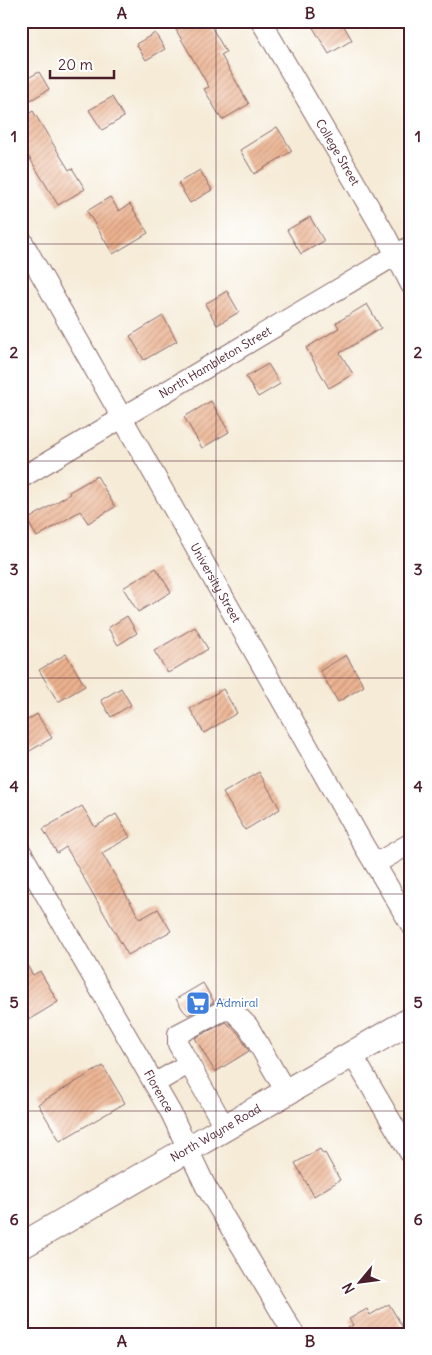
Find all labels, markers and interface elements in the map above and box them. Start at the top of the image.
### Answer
text: A [117,3,127,23]
text: B [305,3,316,23]
scale bar [50,48,114,80]
text: 20 m [58,55,93,74]
street label: College Street [313,116,363,188]
text: 1 [11,126,17,146]
text: 1 [415,126,421,146]
street label: North Hambleton Street [156,323,274,401]
text: 2 [10,342,19,362]
text: 2 [414,342,423,362]
street label: University Street [187,540,244,625]
text: 3 [9,559,19,579]
text: 3 [413,559,423,579]
text: 4 [9,776,19,796]
text: 4 [413,776,423,796]
supermarket icon: Admiral [185,990,211,1016]
text: 5 [9,992,19,1012]
text: 5 [413,992,423,1012]
place label: Admiral [216,995,258,1010]
street label: Florence [141,1067,177,1115]
street label: North Wayne Road [167,1101,263,1165]
text: 6 [9,1209,19,1229]
text: 6 [413,1209,423,1229]
north arrow [334,1258,384,1308]
text: N [338,1280,359,1297]
text: A [117,1331,127,1351]
text: B [305,1331,316,1351]

